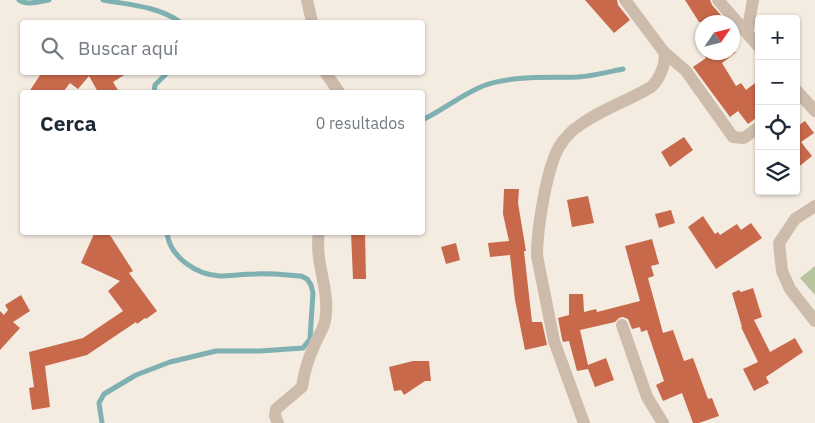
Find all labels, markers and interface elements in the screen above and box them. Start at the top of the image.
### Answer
north arrow [695,15,740,60]
map controls [755,15,800,195]
button: + [755,15,800,60]
search box [20,20,425,75]
icon: search [38,34,66,62]
text: Buscar aquí [78,36,178,60]
button: − [755,60,800,105]
button: locate [755,105,800,150]
text: Cerca [40,109,97,137]
text: 0 resultados [316,113,405,133]
button: layers [755,150,800,195]

